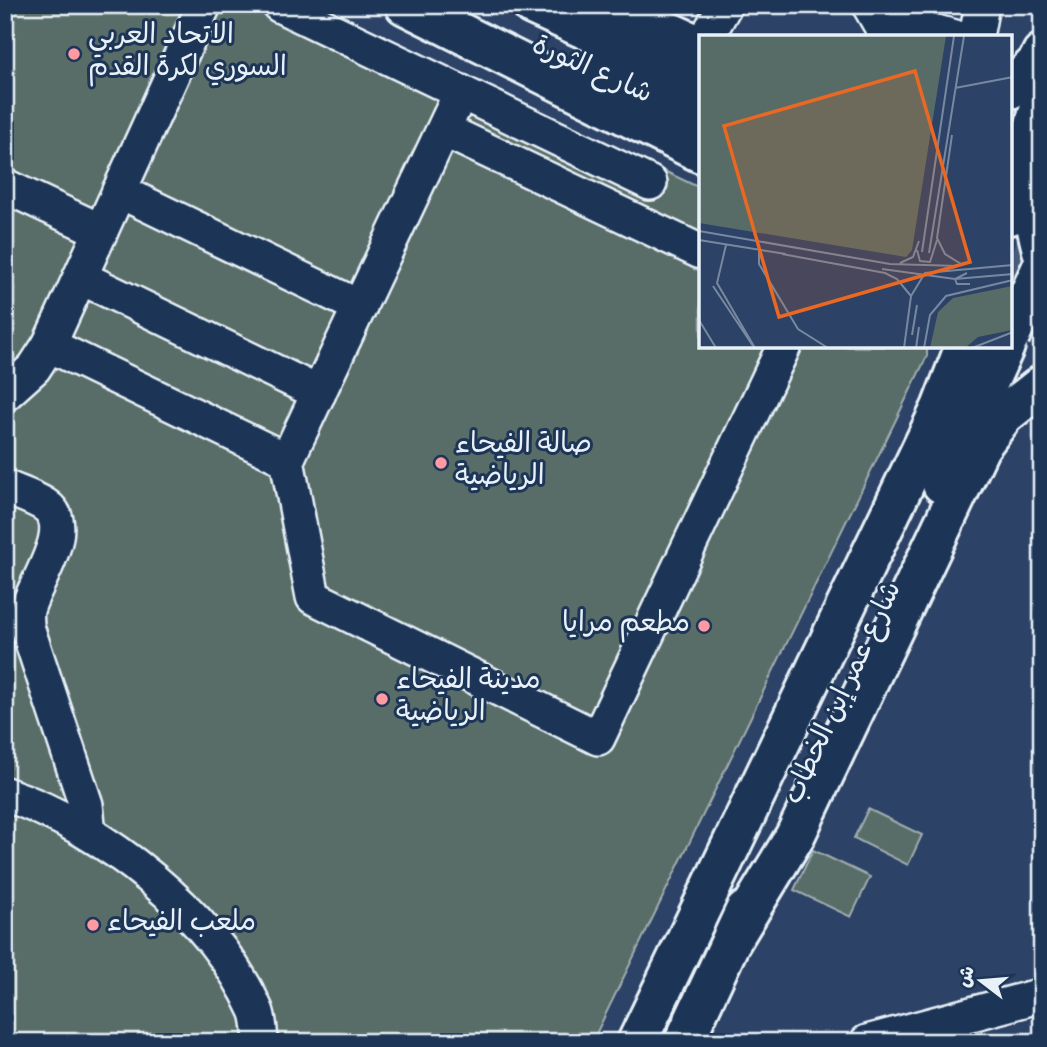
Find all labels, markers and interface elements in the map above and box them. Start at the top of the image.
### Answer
place label: الاتحاد العربي السوري لكرة القدم [88,18,287,90]
street label: شارع الثورة [524,28,658,116]
inset map [699,35,1012,348]
marker: الاتحاد العربي السوري لكرة القدم [66,46,82,62]
place label: صالة الفيحاء الرياضية [455,427,592,499]
marker: صالة الفيحاء الرياضية [433,455,449,471]
street label: شارع عمر إبن الخطاب [776,576,914,812]
place label: مطعم مرايا [562,606,690,646]
marker: مطعم مرايا [696,618,712,634]
place label: مدينة الفيحاء الرياضية [396,663,541,735]
marker: مدينة الفيحاء الرياضية [374,691,390,707]
place label: ملعب الفيحاء [107,905,256,945]
marker: ملعب الفيحاء [85,917,101,933]
north arrow [946,946,1016,1016]
text: ش [952,963,984,991]

